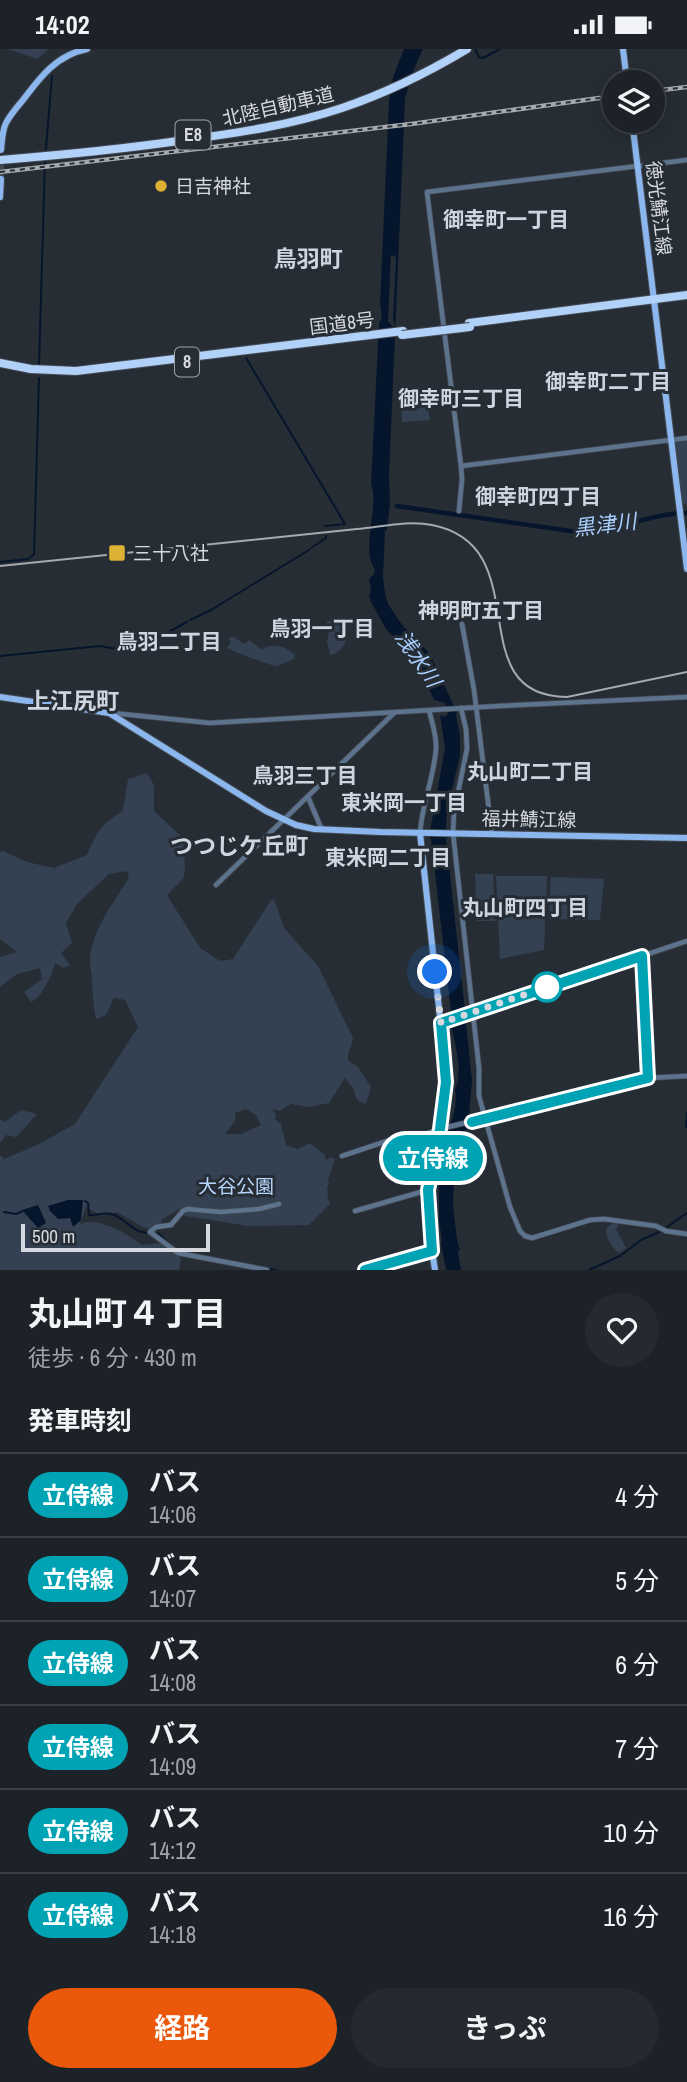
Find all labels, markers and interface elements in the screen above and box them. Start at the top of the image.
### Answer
text: 14:02 [35,7,90,42]
map controls [602,70,665,133]
button: layers [602,70,665,133]
street label: 北陸自動車道 [220,81,336,131]
road number: E8 [176,121,210,149]
street label: 徳光鯖江線 [640,159,678,257]
place label: 日吉神社 [175,173,251,199]
marker: 日吉神社 [153,178,169,194]
district label: 御幸町一丁目 [443,205,569,234]
district label: 鳥羽町 [274,243,343,274]
street label: 国道8号 [308,306,376,340]
road number: 8 [175,347,199,377]
district label: 御幸町二丁目 [545,367,671,396]
district label: 御幸町三丁目 [398,384,524,413]
district label: 御幸町四丁目 [475,482,601,511]
water label: 黒津川 [572,506,640,543]
place label: 三十八社 [133,540,209,566]
marker: 三十八社 [107,543,127,563]
district label: 神明町五丁目 [418,596,544,625]
district label: 鳥羽一丁目 [270,614,375,643]
water label: 浅水川 [389,624,449,695]
district label: 鳥羽二丁目 [117,627,222,656]
district label: 上江尻町 [27,685,119,716]
district label: 丸山町二丁目 [467,757,593,786]
district label: 鳥羽三丁目 [253,761,358,790]
district label: 東米岡一丁目 [341,788,467,817]
street label: 福井鯖江線 [481,805,577,833]
district label: つつじケ丘町 [170,830,308,861]
district label: 東米岡二丁目 [325,843,451,872]
district label: 丸山町四丁目 [462,893,588,922]
your location [417,954,452,989]
unlabelled marker [532,972,562,1002]
line badge: 立侍線 [393,1135,473,1181]
text: 立侍線 [397,1142,469,1174]
park label: 大谷公園 [198,1173,274,1199]
scale bar [21,1221,210,1253]
text: 500 m [32,1223,75,1249]
text: 丸山町４丁目 [28,1291,226,1335]
button: heart [585,1293,659,1367]
text: 徒歩 · 6 分 · 430 m [28,1342,197,1373]
text: 発車時刻 [28,1403,132,1438]
text: バス [149,1464,201,1499]
text: 立侍線 [42,1479,114,1511]
text: 4 分 [615,1479,659,1514]
text: 14:06 [149,1499,196,1530]
text: バス [149,1548,201,1583]
text: 立侍線 [42,1563,114,1595]
text: 5 分 [615,1563,659,1598]
text: 14:07 [149,1583,196,1614]
text: バス [149,1632,201,1667]
text: 立侍線 [42,1647,114,1679]
text: 6 分 [615,1647,659,1682]
text: 14:08 [149,1667,196,1698]
text: バス [149,1716,201,1751]
text: 立侍線 [42,1731,114,1763]
text: 7 分 [615,1731,659,1766]
text: 14:09 [149,1751,196,1782]
text: バス [149,1800,201,1835]
text: 立侍線 [42,1815,114,1847]
text: 10 分 [603,1815,659,1850]
text: 14:12 [149,1835,196,1866]
text: バス [149,1884,201,1919]
text: 立侍線 [42,1899,114,1931]
text: 16 分 [603,1899,659,1934]
text: 14:18 [149,1919,196,1950]
button: 経路 [28,1988,337,2068]
button: きっぷ [351,1988,659,2068]

